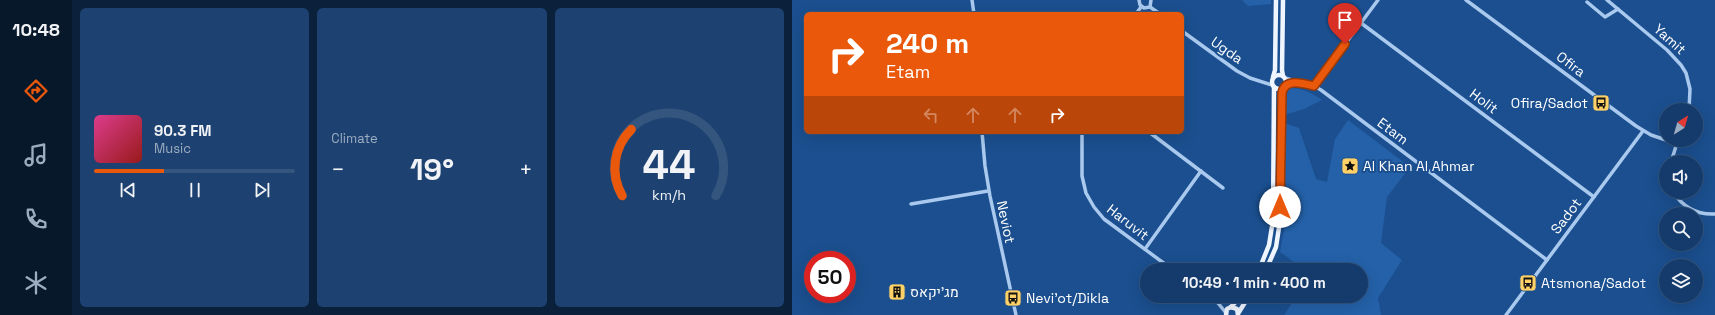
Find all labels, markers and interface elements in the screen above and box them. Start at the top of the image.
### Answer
pin [1328,3,1362,44]
icon: arrive [1334,9,1356,31]
text: 10:48 [12,18,60,41]
street label: Yamit [1650,20,1690,58]
text: 240 m [886,25,969,61]
icon: right [820,28,872,80]
street label: Ugda [1207,32,1247,68]
street label: Ofira [1553,47,1589,81]
text: Etam [886,60,930,83]
icon: directions [22,77,50,105]
street label: Holit [1466,84,1502,118]
bus stop icon: Ofira/Sadot [1591,93,1611,113]
place label: Ofira/Sadot [1511,94,1588,112]
north arrow [1659,103,1703,147]
map controls [1659,103,1703,303]
icon: left [920,104,942,126]
icon: ahead [962,104,984,126]
icon: ahead [1004,104,1026,126]
icon: right [1046,104,1068,126]
street label: Etam [1374,113,1412,149]
text: 90.3 FM [154,121,211,140]
text: Climate [331,130,378,147]
text: 44 [643,137,696,190]
text: Music [154,140,191,157]
icon: music [22,141,50,169]
text: 19° [410,150,454,189]
text: − [331,155,345,183]
text: + [519,155,533,183]
button: sound [1659,155,1703,199]
place icon: Al Khan Al Ahmar [1340,156,1360,176]
place label: Al Khan Al Ahmar [1363,157,1474,175]
icon: previous [117,179,139,201]
icon: pause [184,179,206,201]
icon: next [251,179,273,201]
text: km/h [652,185,686,203]
position arrow [1259,186,1301,228]
street label: Sadot [1547,194,1585,238]
street label: Neviot [993,199,1019,245]
street label: Haruvit [1103,200,1153,244]
icon: phone [22,205,50,233]
button: search [1659,207,1703,251]
speed limit sign: 50 [804,251,856,303]
button: layers [1659,259,1703,303]
icon: climate [22,269,50,297]
text: 10:49 · 1 min · 400 m [1182,273,1326,292]
bus stop icon: Atsmona/Sadot [1518,273,1538,293]
place label: Atsmona/Sadot [1541,274,1646,292]
building icon: מג'יקאס [887,282,907,302]
place label: מג'יקאס [910,283,959,301]
bus stop icon: Nevi’ot/Dikla [1003,288,1023,308]
place label: Nevi’ot/Dikla [1026,289,1109,307]

